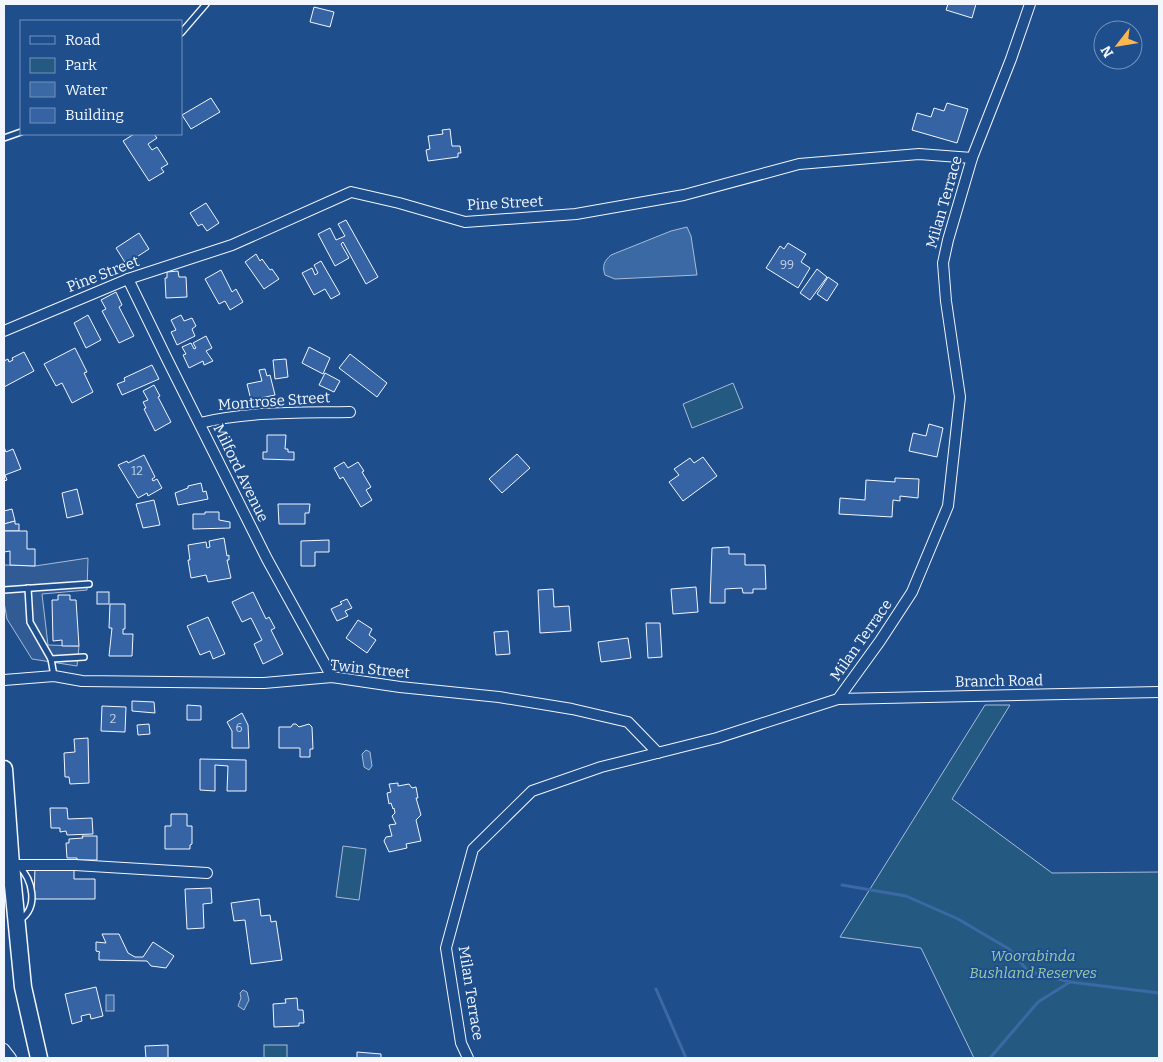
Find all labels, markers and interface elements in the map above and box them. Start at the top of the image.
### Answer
legend [20,20,182,135]
north arrow [1093,20,1143,70]
text: Road [65,31,100,49]
text: N [1097,42,1117,60]
text: Park [65,56,97,74]
text: Water [65,81,108,99]
text: Building [65,106,124,124]
street label: Milan Terrace [922,154,966,250]
street label: Pine Street [466,192,544,214]
street label: Pine Street [64,252,142,296]
house number: 99 [780,258,794,272]
street label: Montrose Street [217,388,331,414]
street label: Milford Avenue [210,421,272,525]
house number: 12 [131,464,143,478]
street label: Milan Terrace [826,596,896,684]
street label: Twin Street [329,656,411,682]
street label: Branch Road [955,671,1043,691]
house number: 2 [110,712,116,726]
house number: 6 [235,721,243,735]
street label: Milan Terrace [455,945,487,1041]
park label: Woorabinda Bushland Reserves [969,947,1097,982]

